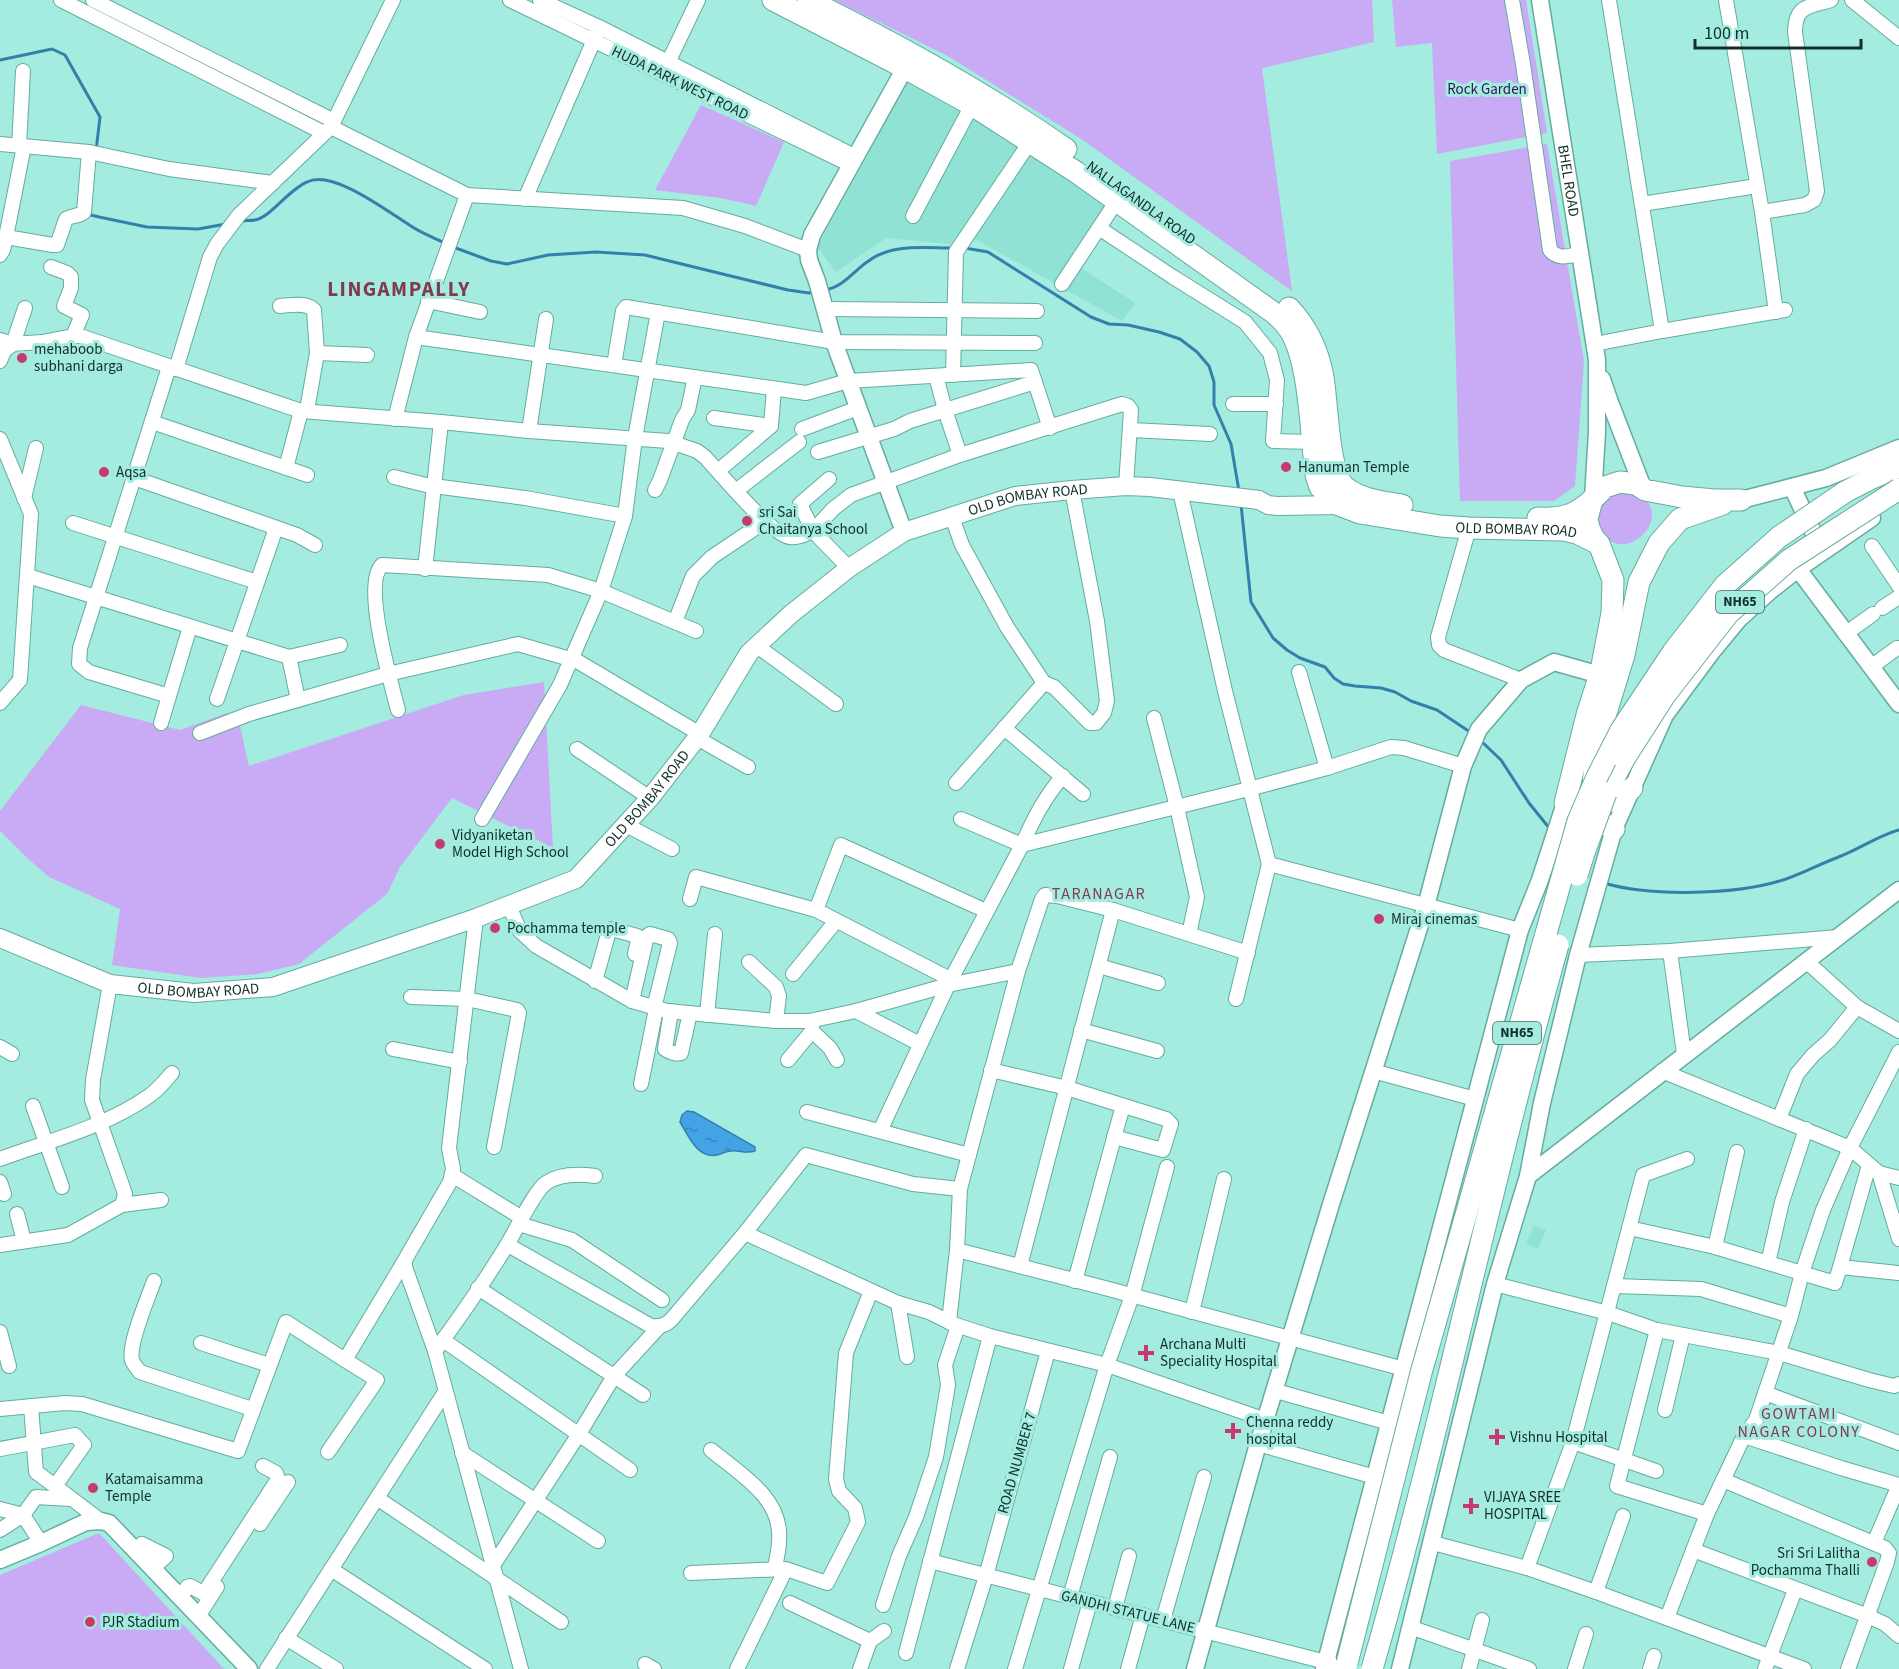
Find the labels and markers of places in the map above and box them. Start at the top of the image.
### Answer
place label: mehaboob subhani darga [34,339,123,377]
marker: mehaboob subhani darga [15,351,29,365]
place label: Hanuman Temple [1298,457,1409,478]
marker: Hanuman Temple [1279,460,1293,474]
place label: Aqsa [116,462,146,483]
marker: Aqsa [97,465,111,479]
place label: sri Sai Chaitanya School [759,502,868,540]
marker: sri Sai Chaitanya School [740,514,754,528]
place label: Vidyaniketan Model High School [452,825,569,863]
marker: Vidyaniketan Model High School [433,837,447,851]
place label: Miraj cinemas [1391,909,1477,930]
marker: Miraj cinemas [1372,912,1386,926]
place label: Pochamma temple [507,918,626,939]
marker: Pochamma temple [488,921,502,935]
place label: Archana Multi Speciality Hospital [1160,1334,1277,1372]
marker: Archana Multi Speciality Hospital [1137,1344,1155,1362]
place label: Chenna reddy hospital [1246,1412,1333,1450]
marker: Chenna reddy hospital [1224,1422,1242,1440]
place label: Vishnu Hospital [1510,1427,1608,1448]
marker: Vishnu Hospital [1488,1428,1506,1446]
place label: Katamaisamma Temple [105,1469,203,1507]
marker: Katamaisamma Temple [86,1481,100,1495]
place label: VIJAYA SREE HOSPITAL [1484,1487,1561,1525]
marker: VIJAYA SREE HOSPITAL [1462,1497,1480,1515]
place label: Sri Sri Lalitha Pochamma Thalli [1751,1543,1860,1581]
marker: Sri Sri Lalitha Pochamma Thalli [1865,1555,1879,1569]
place label: PJR Stadium [102,1612,180,1633]
marker: PJR Stadium [83,1615,97,1629]

